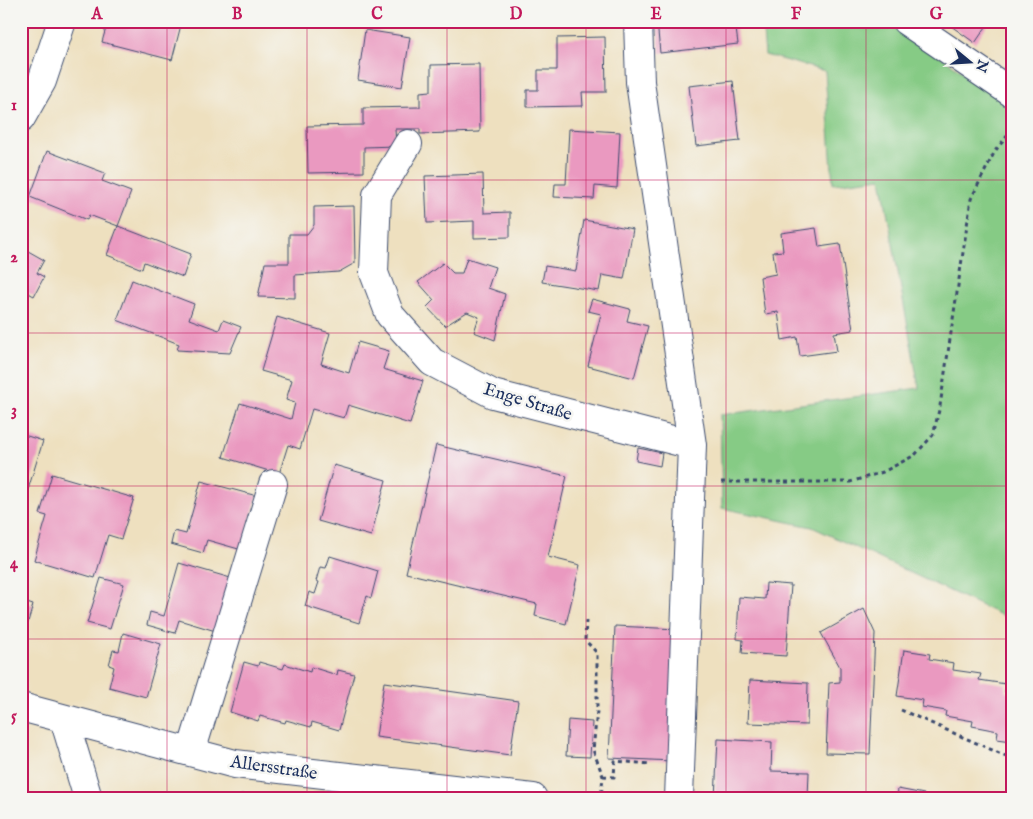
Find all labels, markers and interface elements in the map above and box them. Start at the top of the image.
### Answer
text: A [91,5,104,25]
text: B [232,5,243,25]
text: C [371,5,383,25]
text: D [510,5,523,25]
text: E [650,5,662,25]
text: F [791,5,802,25]
text: G [930,5,943,25]
north arrow [946,38,996,88]
text: N [971,56,992,74]
text: 1 [11,96,17,116]
text: 2 [10,248,18,268]
street label: Enge Straße [481,378,575,427]
text: 3 [11,401,17,421]
text: 4 [10,554,19,574]
text: 5 [11,707,17,727]
street label: Allersstraße [228,751,319,786]

